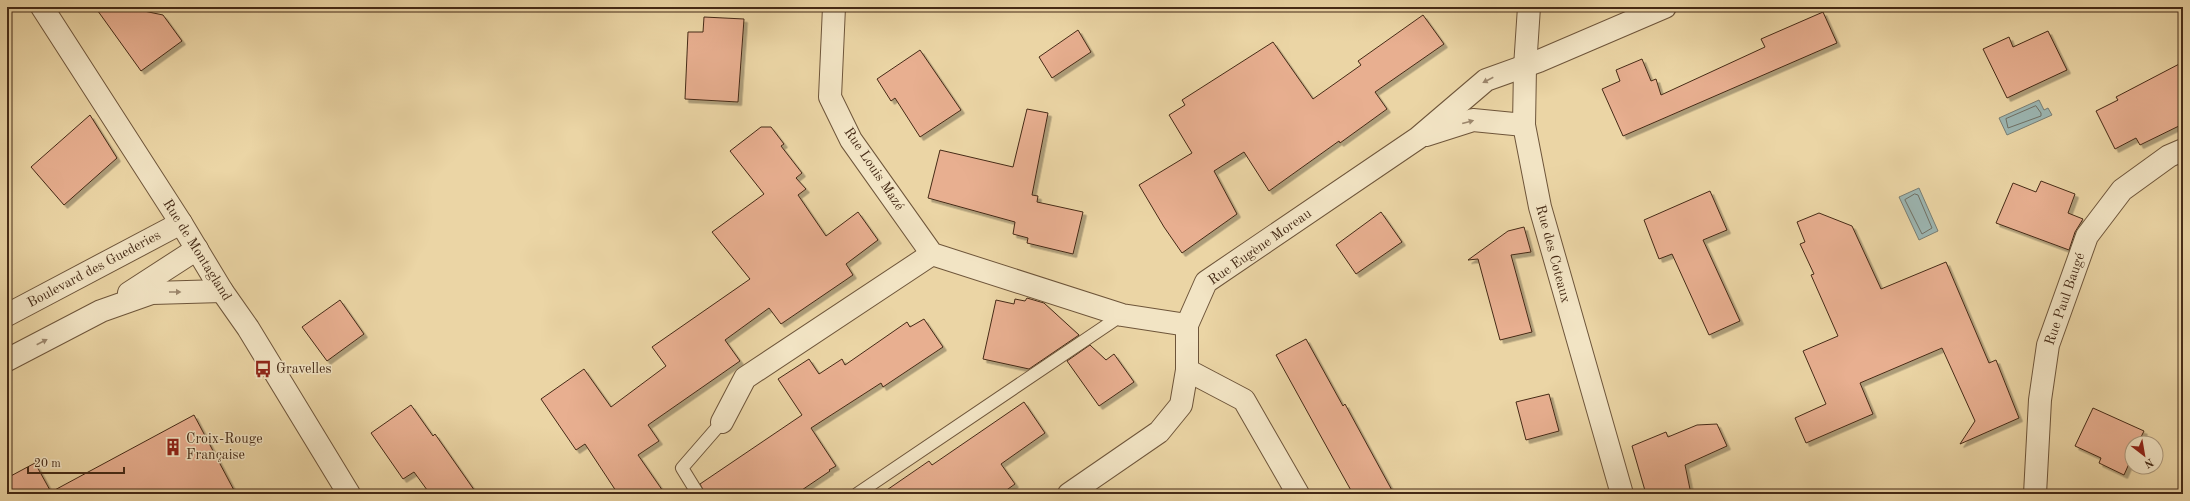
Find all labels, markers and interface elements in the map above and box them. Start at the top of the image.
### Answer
one-way arrow [1482,77,1494,83]
one-way arrow [1463,119,1475,125]
street label: Rue Louis Mazé [841,125,907,213]
street label: Rue de Montagland [160,197,234,303]
street label: Rue des Coteaux [1533,203,1573,305]
street label: Rue Eugène Moreau [1206,206,1314,288]
street label: Boulevard des Guederies [25,228,163,310]
street label: Rue Paul Baugé [2043,251,2087,347]
one-way arrow [169,289,182,295]
one-way arrow [36,339,47,345]
bus stop icon: Gravelles [253,359,273,379]
place label: Gravelles [276,362,332,376]
place label: Croix-Rouge Française [186,432,263,462]
north arrow [2124,435,2164,475]
building icon: Croix-Rouge Française [163,437,183,457]
scale bar [28,449,124,475]
text: N [2141,455,2155,469]
text: 20 m [34,458,61,470]

